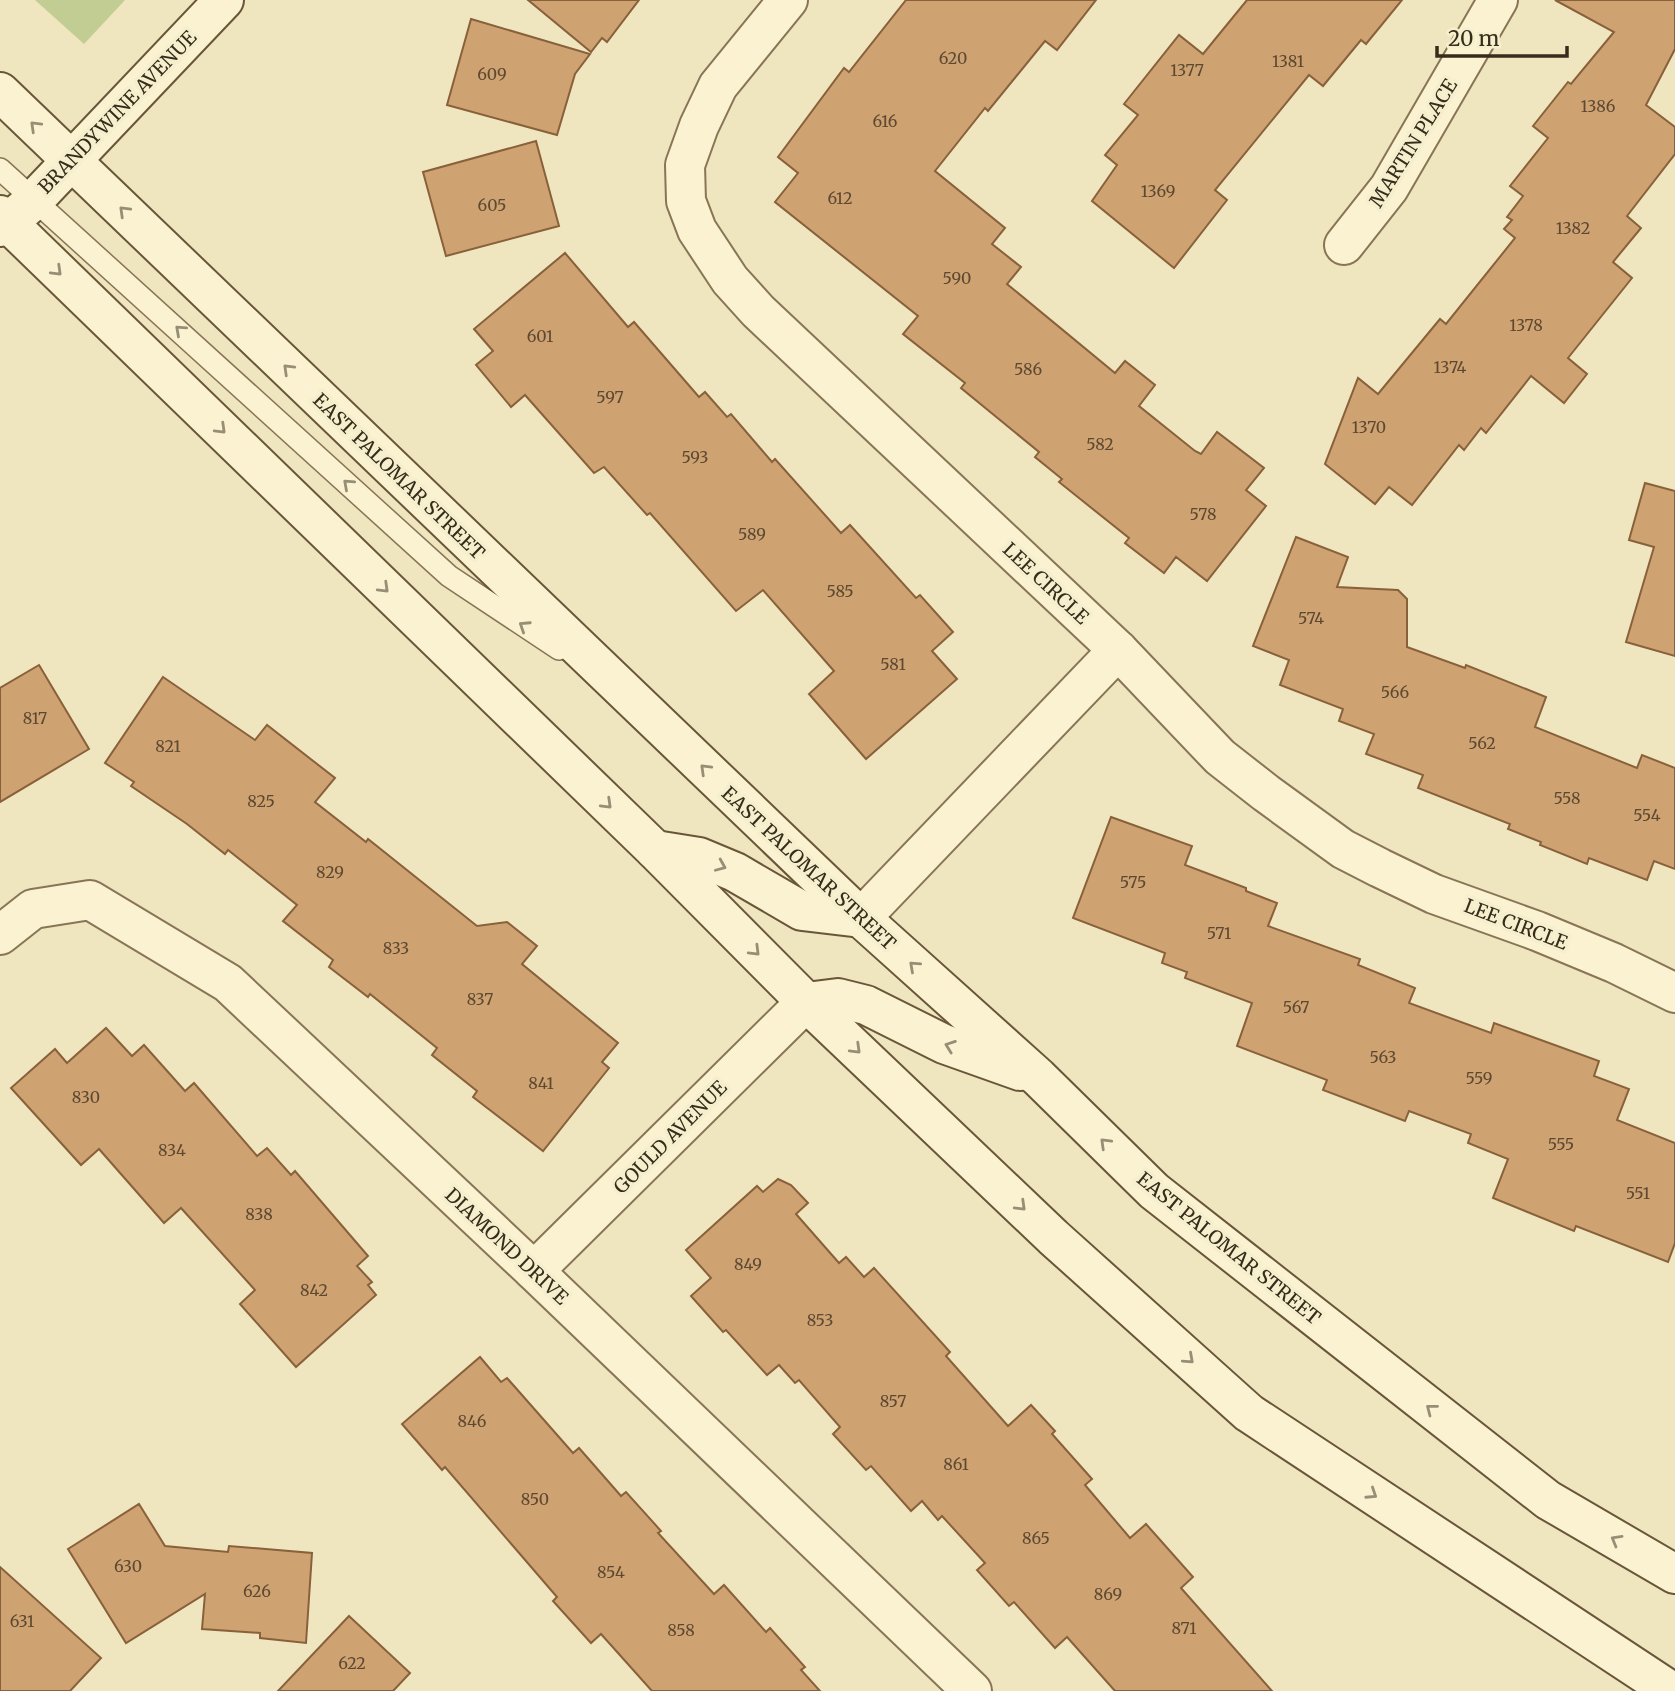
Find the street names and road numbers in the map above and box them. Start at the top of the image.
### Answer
street label: BRANDYWINE AVENUE [33,25,201,199]
street label: MARTIN PLACE [1364,74,1462,212]
street label: EAST PALOMAR STREET [308,388,490,564]
street label: LEE CIRCLE [998,537,1094,629]
street label: EAST PALOMAR STREET [717,781,901,955]
street label: LEE CIRCLE [1461,893,1571,955]
street label: GOULD AVENUE [608,1075,732,1199]
street label: EAST PALOMAR STREET [1132,1167,1326,1329]
street label: DIAMOND DRIVE [440,1183,574,1309]

